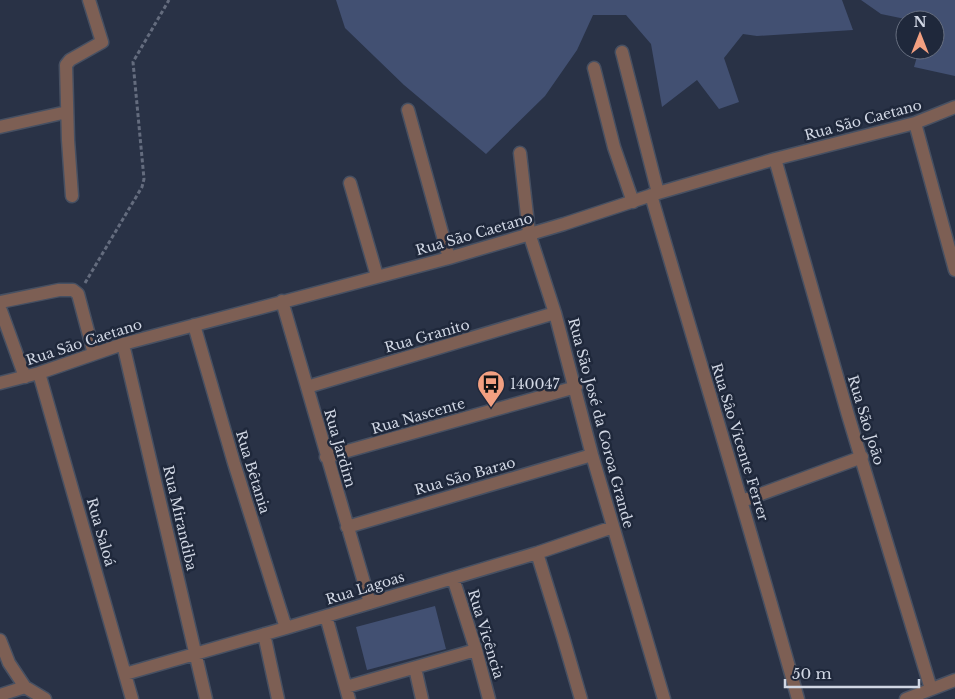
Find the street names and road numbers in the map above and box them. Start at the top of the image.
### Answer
street label: Rua São Caetano [802,96,924,144]
street label: Rua São Caetano [413,209,535,259]
street label: Rua São Caetano [24,315,144,369]
street label: Rua Granito [382,315,472,357]
street label: Rua São José da Coroa Grande [564,316,638,530]
street label: Rua Sâo Vicente Ferrer [707,361,773,523]
street label: Rua São João [844,373,888,467]
street label: Rua Nascente [369,394,467,438]
street label: Rua Jardim [320,407,360,489]
street label: Rua Bêtania [232,428,274,516]
street label: Rua São Barao [412,453,518,499]
street label: Rua Mirandiba [159,464,201,573]
street label: Rua Saloá [83,496,119,568]
street label: Rua Lagoas [323,567,407,609]
street label: Rua Vicência [464,587,508,681]

